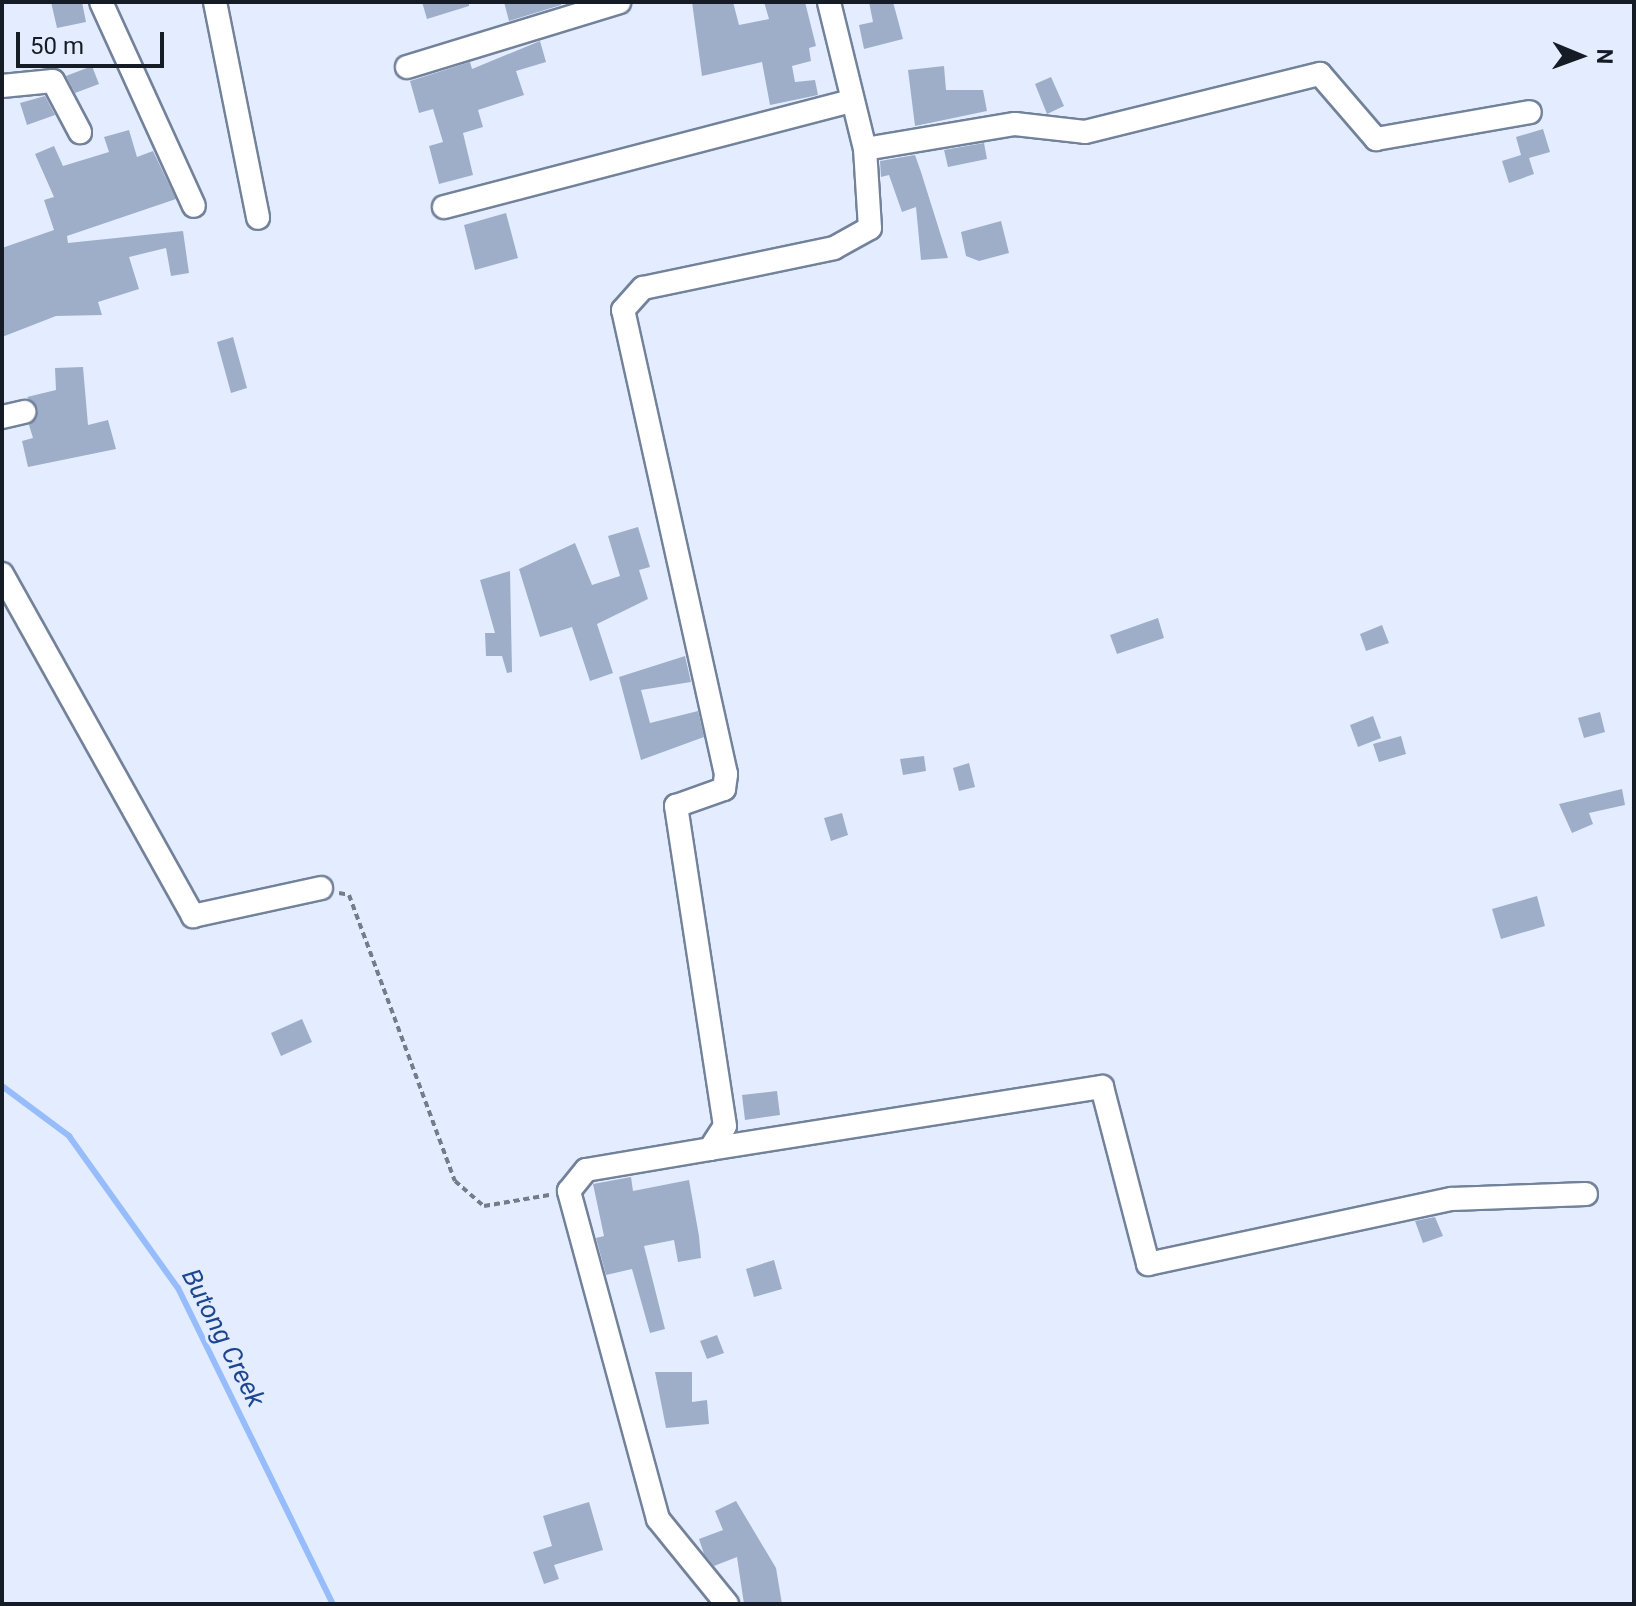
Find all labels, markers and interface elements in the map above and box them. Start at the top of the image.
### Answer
scale bar [20,16,168,66]
north arrow [1540,16,1620,96]
text: 50 m [30,32,84,60]
text: N [1592,48,1617,64]
water label: Butong Creek [175,1264,271,1412]

